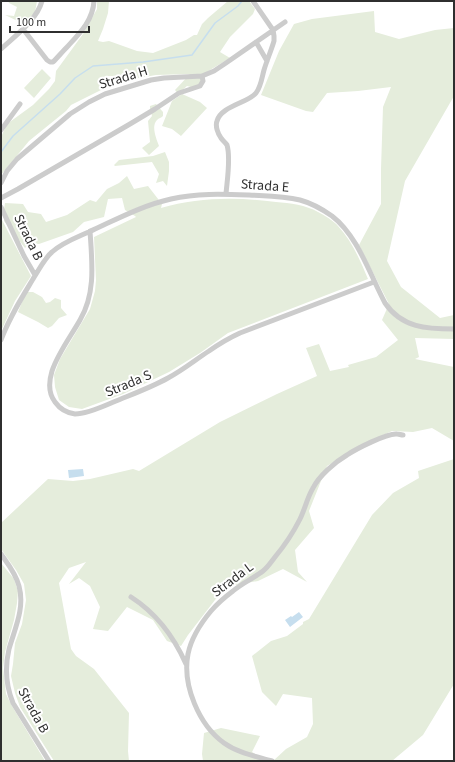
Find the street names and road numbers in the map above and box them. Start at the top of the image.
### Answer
street label: Strada H [96,61,150,95]
street label: Strada E [240,174,290,198]
street label: Strada B [8,211,48,264]
street label: Strada S [102,365,155,403]
street label: Strada L [207,557,258,602]
street label: Strada B [12,684,54,737]

